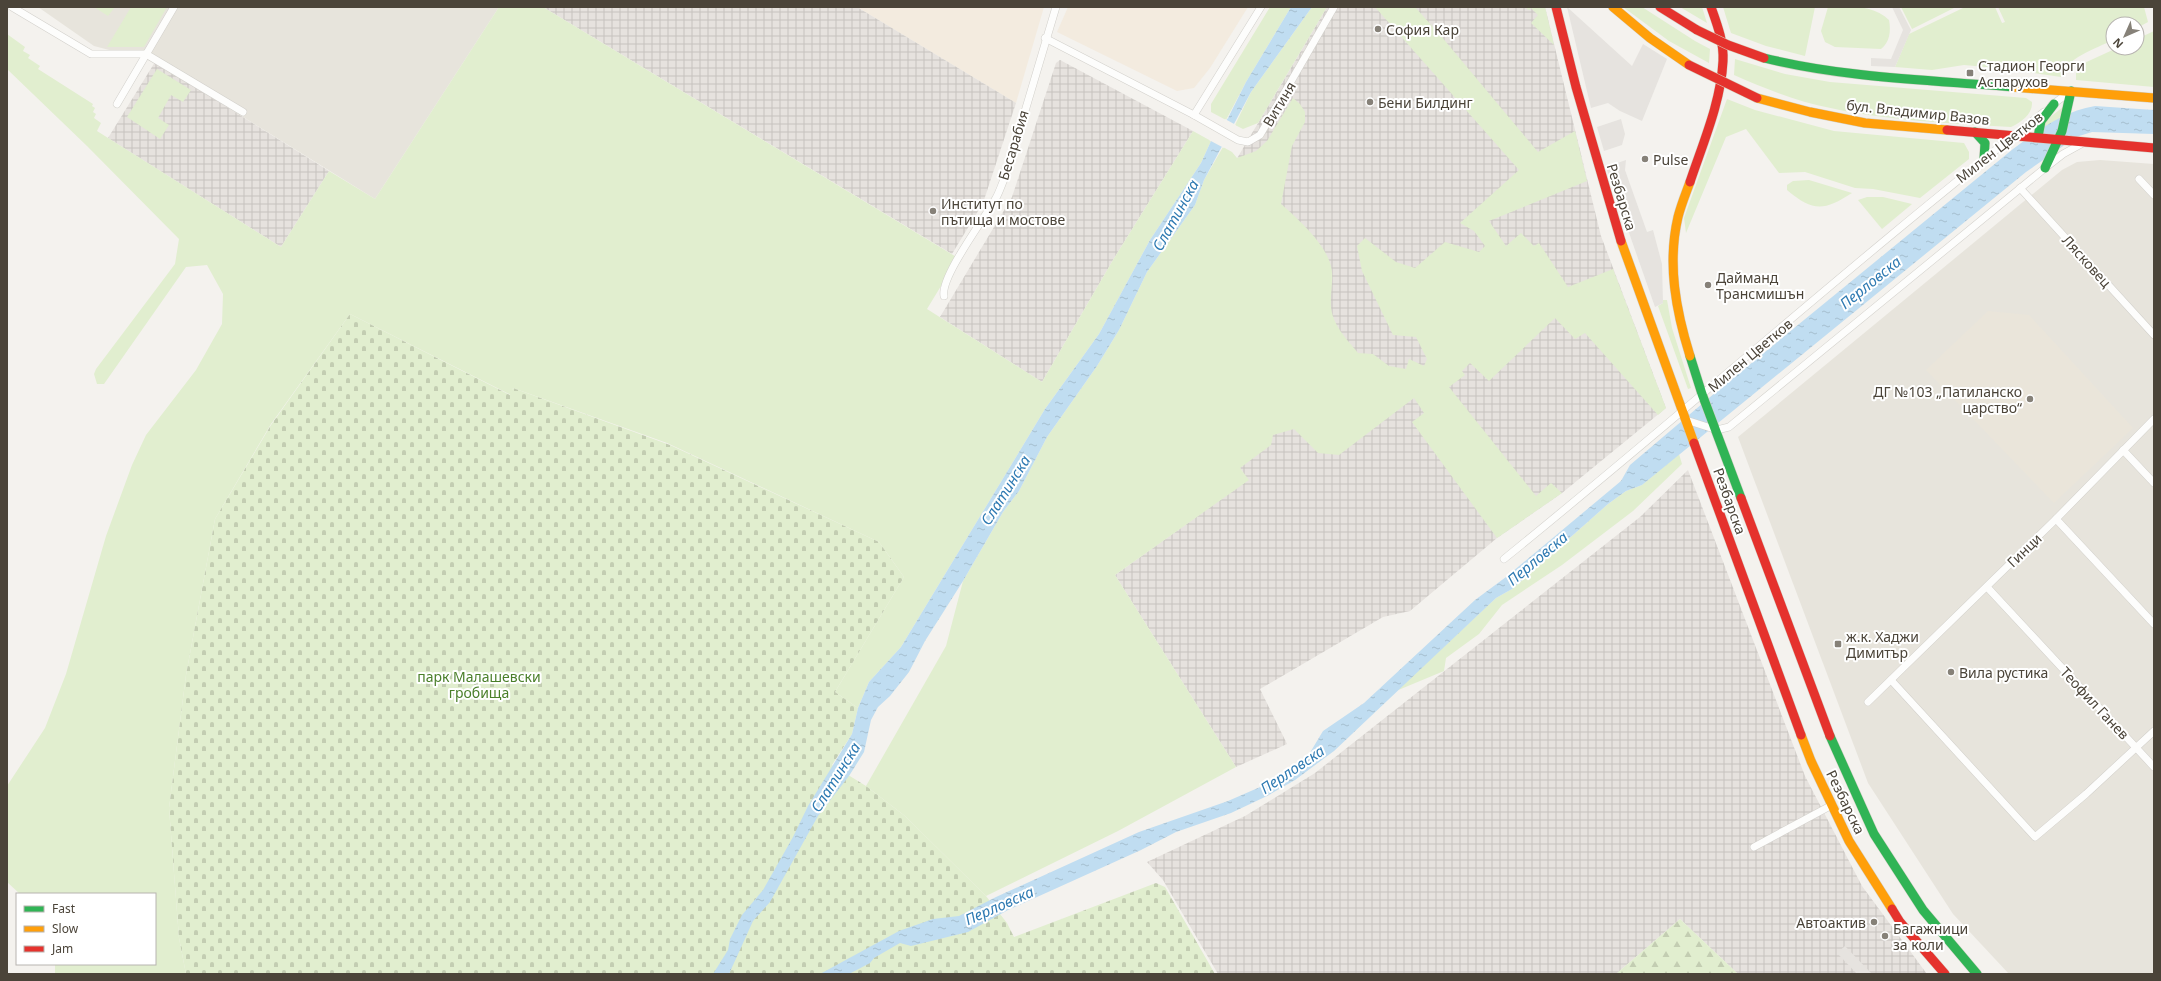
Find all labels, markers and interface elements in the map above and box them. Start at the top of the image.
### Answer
north arrow [2105,16,2145,56]
place label: София Кар [1386,20,1459,39]
marker: София Кар [1373,24,1383,34]
text: N [2109,35,2126,52]
place label: Стадион Георги Аспарухов [1978,56,2085,91]
marker: Стадион Георги Аспарухов [1965,68,1975,78]
street label: Витиня [1258,78,1300,130]
place label: Бени Билдинг [1378,93,1473,112]
street label: бул. Владимир Вазов [1846,95,1991,129]
marker: Бени Билдинг [1365,97,1375,107]
street label: Милен Цветков [1952,107,2046,187]
street label: Бесарабия [993,108,1033,182]
place label: Pulse [1653,150,1688,169]
marker: Pulse [1640,154,1650,164]
street label: Резбарска [1603,161,1641,233]
water label: Слатинска [1147,175,1203,254]
place label: Институт по пътища и мостове [941,194,1065,229]
marker: Институт по пътища и мостове [928,206,938,216]
street label: Лясковец [2058,231,2116,292]
water label: Перловска [1835,251,1905,313]
place label: Дайманд Трансмишън [1716,268,1804,303]
marker: Дайманд Трансмишън [1703,280,1713,290]
street label: Милен Цветков [1704,314,1797,396]
place label: ДГ №103 „Патиланско царство“ [1873,382,2022,417]
marker: ДГ №103 „Патиланско царство“ [2025,394,2035,404]
water label: Слатинска [976,451,1035,529]
street label: Резбарска [1709,465,1751,537]
water label: Перловска [1503,526,1572,589]
street label: Гинци [2003,529,2045,571]
place label: ж.к. Хаджи Димитър [1846,627,1919,662]
marker: ж.к. Хаджи Димитър [1833,639,1843,649]
place label: Вила рустика [1959,663,2048,682]
street label: Теофил Ганев [2056,663,2134,743]
park label: парк Малашевски гробища [417,667,541,702]
marker: Вила рустика [1946,667,1956,677]
water label: Слатинска [806,738,865,816]
water label: Перловска [1256,740,1328,798]
street label: Резбарска [1822,767,1870,837]
water label: Перловска [961,881,1037,929]
legend [16,893,156,965]
text: Fast [52,900,76,917]
place label: Автоактив [1796,913,1866,932]
marker: Автоактив [1869,917,1879,927]
place label: Багажници за коли [1893,919,1968,954]
text: Slow [52,920,79,937]
marker: Багажници за коли [1880,931,1890,941]
text: Jam [51,940,73,957]

